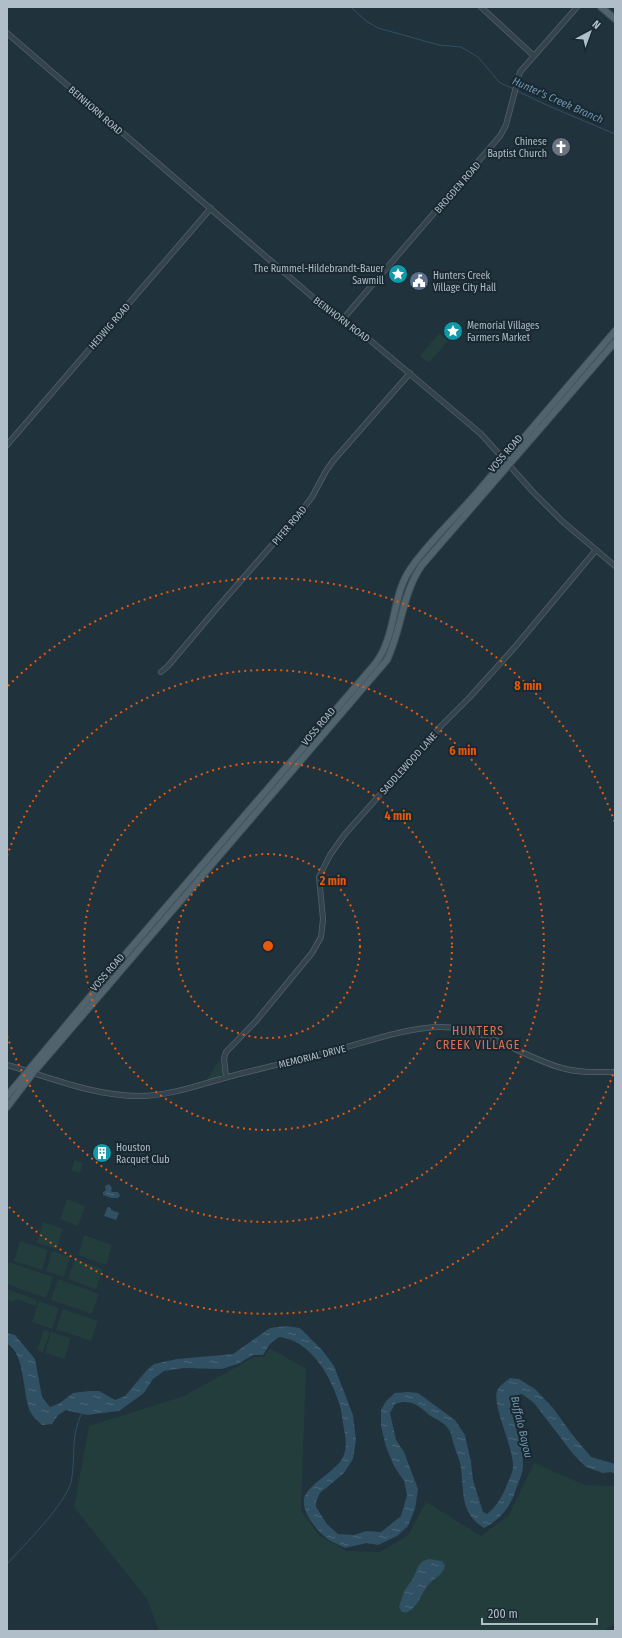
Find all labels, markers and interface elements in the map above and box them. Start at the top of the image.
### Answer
north arrow [570,12,610,52]
text: N [589,18,603,32]
water label: Hunter's Creek Branch [510,74,606,127]
street label: BEINHORN ROAD [66,84,125,138]
place label: Chinese Baptist Church [487,136,547,160]
church icon: Chinese Baptist Church [550,136,572,158]
street label: BROGDEN ROAD [432,159,484,216]
place label: The Rummel-Hildebrandt-Bauer Sawmill [253,263,385,287]
place icon: The Rummel-Hildebrandt-Bauer Sawmill [387,263,409,285]
public building icon: Hunters Creek Village City Hall [408,270,430,292]
place label: Hunters Creek Village City Hall [433,270,497,294]
street label: BEINHORN ROAD [311,295,372,345]
street label: HEDWIG ROAD [86,301,133,352]
place icon: Memorial Villages Farmers Market [442,320,464,342]
place label: Memorial Villages Farmers Market [467,320,539,344]
street label: VOSS ROAD [486,432,526,475]
street label: PIFER ROAD [270,504,310,548]
text: 8 min [514,679,542,693]
street label: VOSS ROAD [299,705,338,748]
street label: SADDLEWOOD LANE [378,730,440,797]
text: 6 min [449,744,477,758]
text: 4 min [384,809,412,823]
text: 2 min [319,874,346,888]
centre of rings [261,939,275,953]
street label: VOSS ROAD [88,951,128,994]
district label: HUNTERS CREEK VILLAGE [436,1024,520,1052]
street label: MEMORIAL DRIVE [277,1043,347,1071]
building icon: Houston Racquet Club [91,1142,113,1164]
place label: Houston Racquet Club [116,1142,170,1166]
water label: Buffalo Bayou [508,1395,535,1460]
scale bar [482,1600,597,1626]
text: 200 m [488,1607,518,1621]

